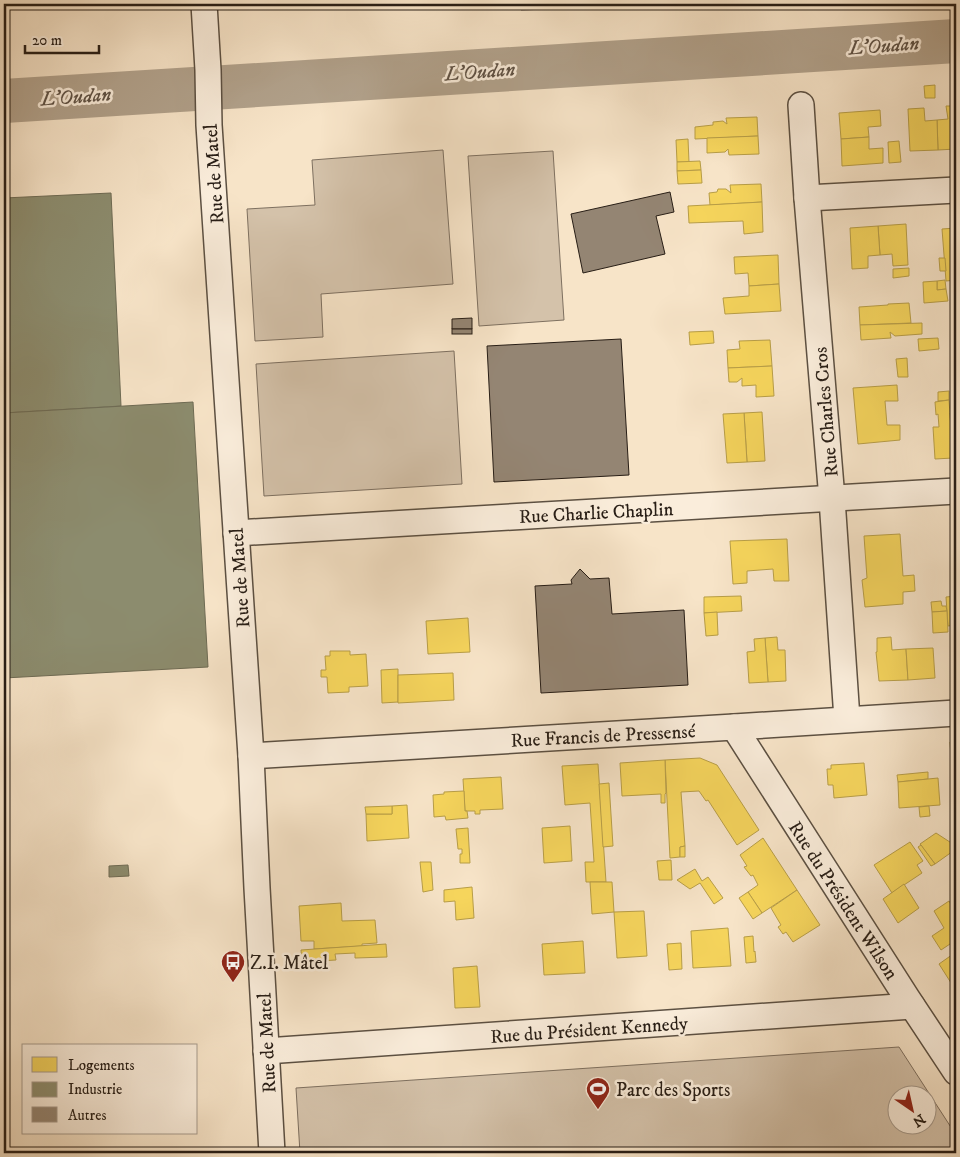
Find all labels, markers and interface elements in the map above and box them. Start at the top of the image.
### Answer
scale bar [25,22,99,54]
text: 20 m [32,31,62,50]
water label: L'Oudan [847,32,920,61]
water label: L'Oudan [443,58,516,87]
water label: L'Oudan [39,83,112,112]
street label: Rue de Matel [200,123,229,225]
street label: Rue Charles Cros [809,346,844,478]
street label: Rue Charlie Chaplin [518,498,674,529]
street label: Rue de Matel [226,527,255,629]
street label: Rue Francis de Pressensé [510,720,696,753]
street label: Rue du Président Wilson [783,817,903,985]
bus stop icon: Z.I. Mâtel [220,949,246,983]
place label: Z.I. Mâtel [250,952,329,975]
street label: Rue de Matel [253,992,282,1094]
street label: Rue du Président Kennedy [490,1012,690,1049]
legend [22,1044,198,1134]
text: Logements [68,1056,135,1075]
sports icon: Parc des Sports [585,1076,611,1110]
place label: Parc des Sports [616,1079,730,1102]
text: Industrie [68,1080,122,1099]
north arrow [888,1084,938,1134]
text: Autres [68,1106,106,1125]
text: N [908,1109,929,1131]

